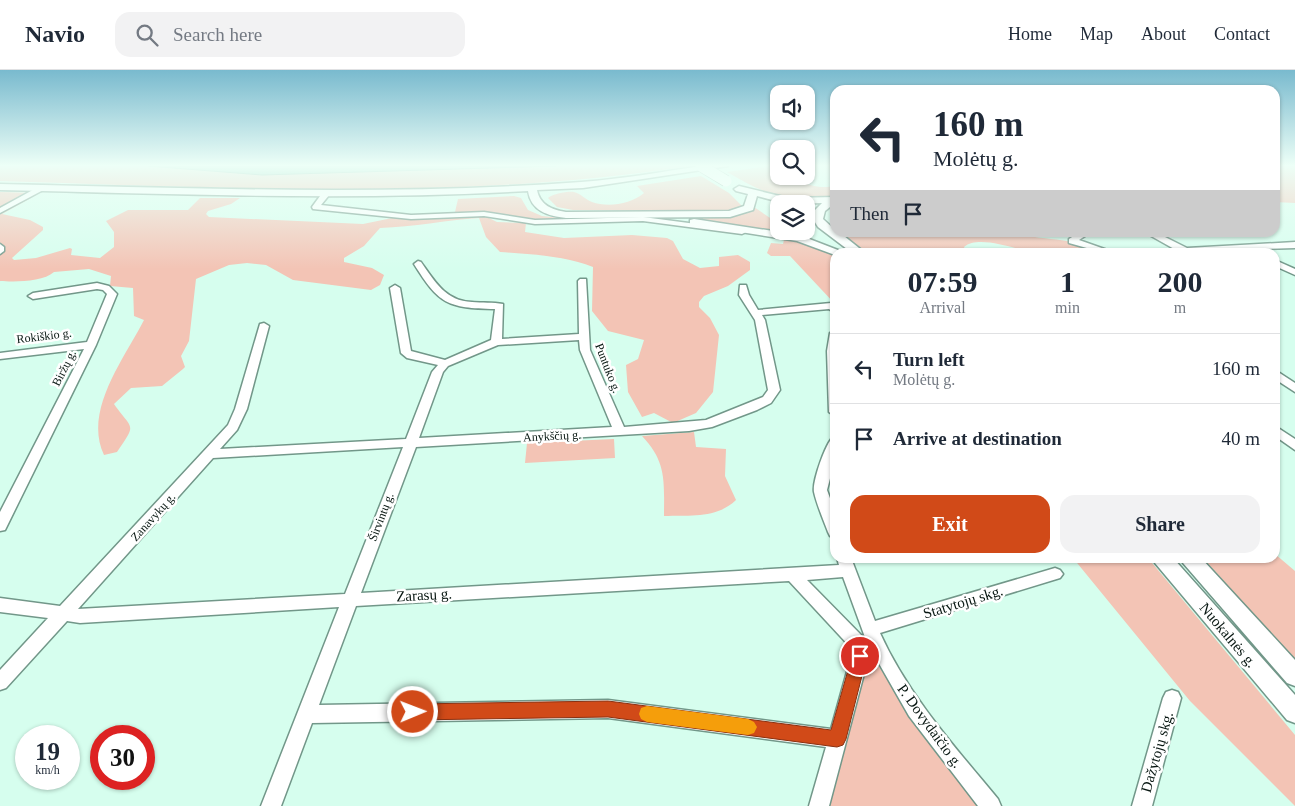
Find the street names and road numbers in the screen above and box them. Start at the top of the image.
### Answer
street label: Rokiškio g. [16,326,72,346]
street label: Puntuko g. [592,341,624,395]
street label: Biržų g. [49,348,79,388]
street label: Anykščių g. [523,427,581,445]
street label: Zanavykų g. [128,490,178,544]
street label: Širvintų g. [365,491,397,543]
street label: Statytojų skg. [921,582,1005,622]
street label: Zarasų g. [396,586,452,604]
street label: Nuokalnės g. [1196,600,1260,670]
street label: P. Dovydaičio g. [894,681,966,771]
street label: Dažytojų skg. [1138,710,1176,794]

